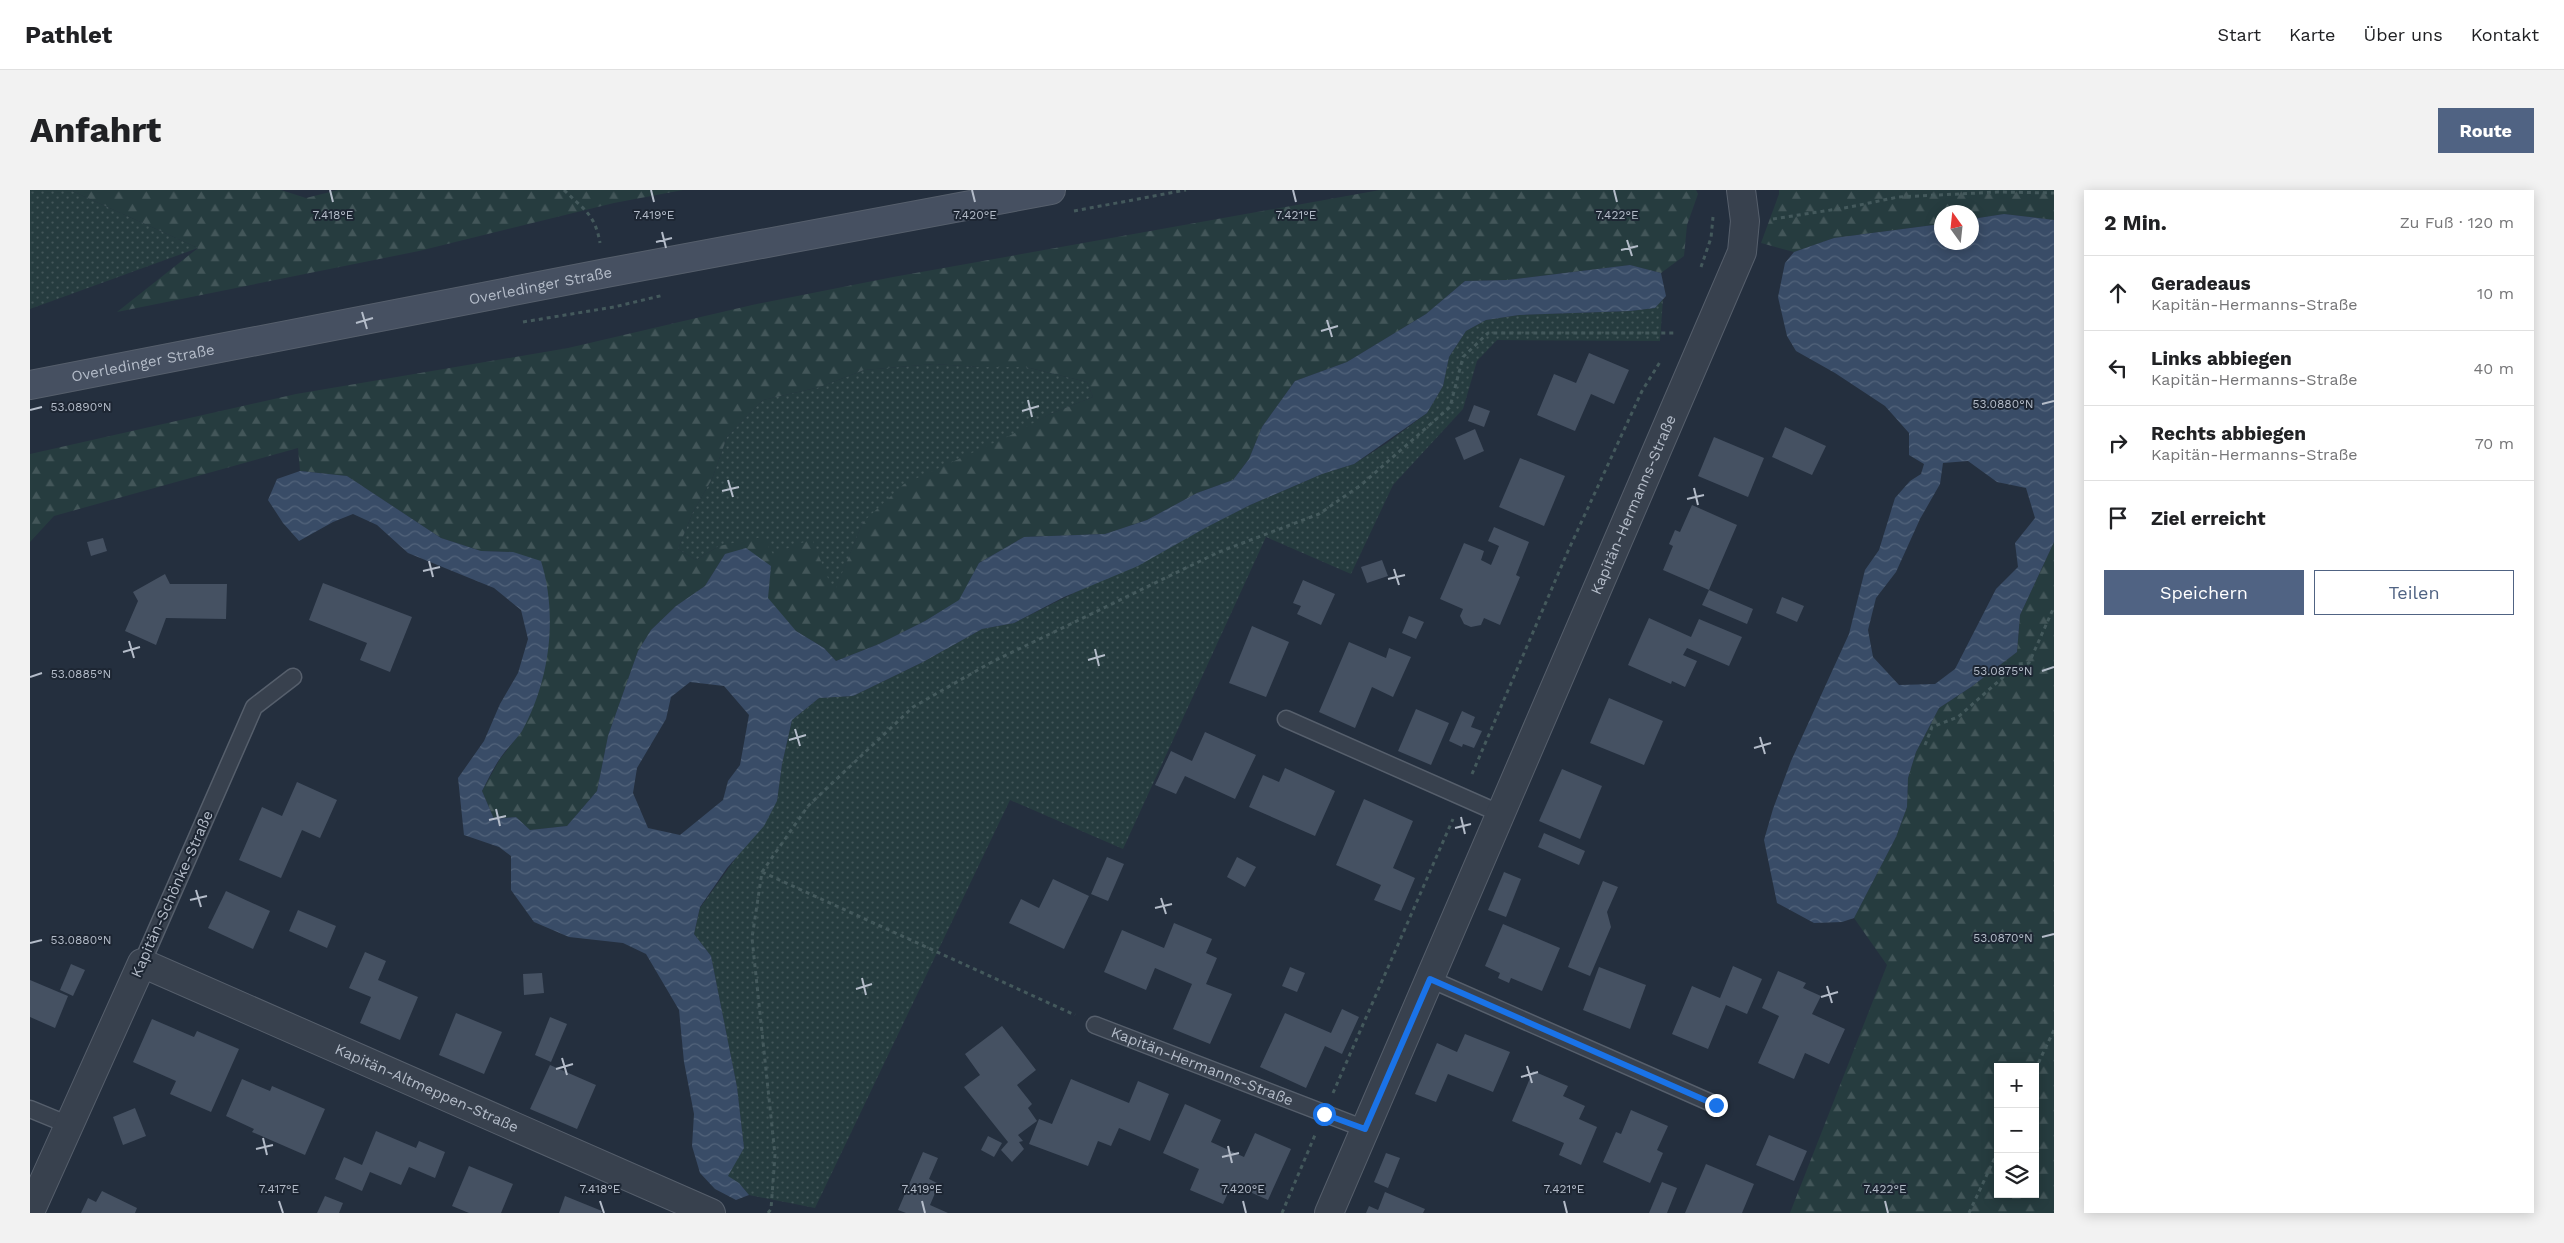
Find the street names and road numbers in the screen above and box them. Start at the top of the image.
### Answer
street label: Overledinger Straße [467,263,614,308]
street label: Overledinger Straße [70,340,216,386]
street label: Kapitän-Hermanns-Straße [1587,412,1680,597]
street label: Kapitän-Schönke-Straße [127,808,217,980]
street label: Kapitän-Hermanns-Straße [1109,1023,1296,1110]
street label: Kapitän-Altmeppen-Straße [332,1040,521,1136]

